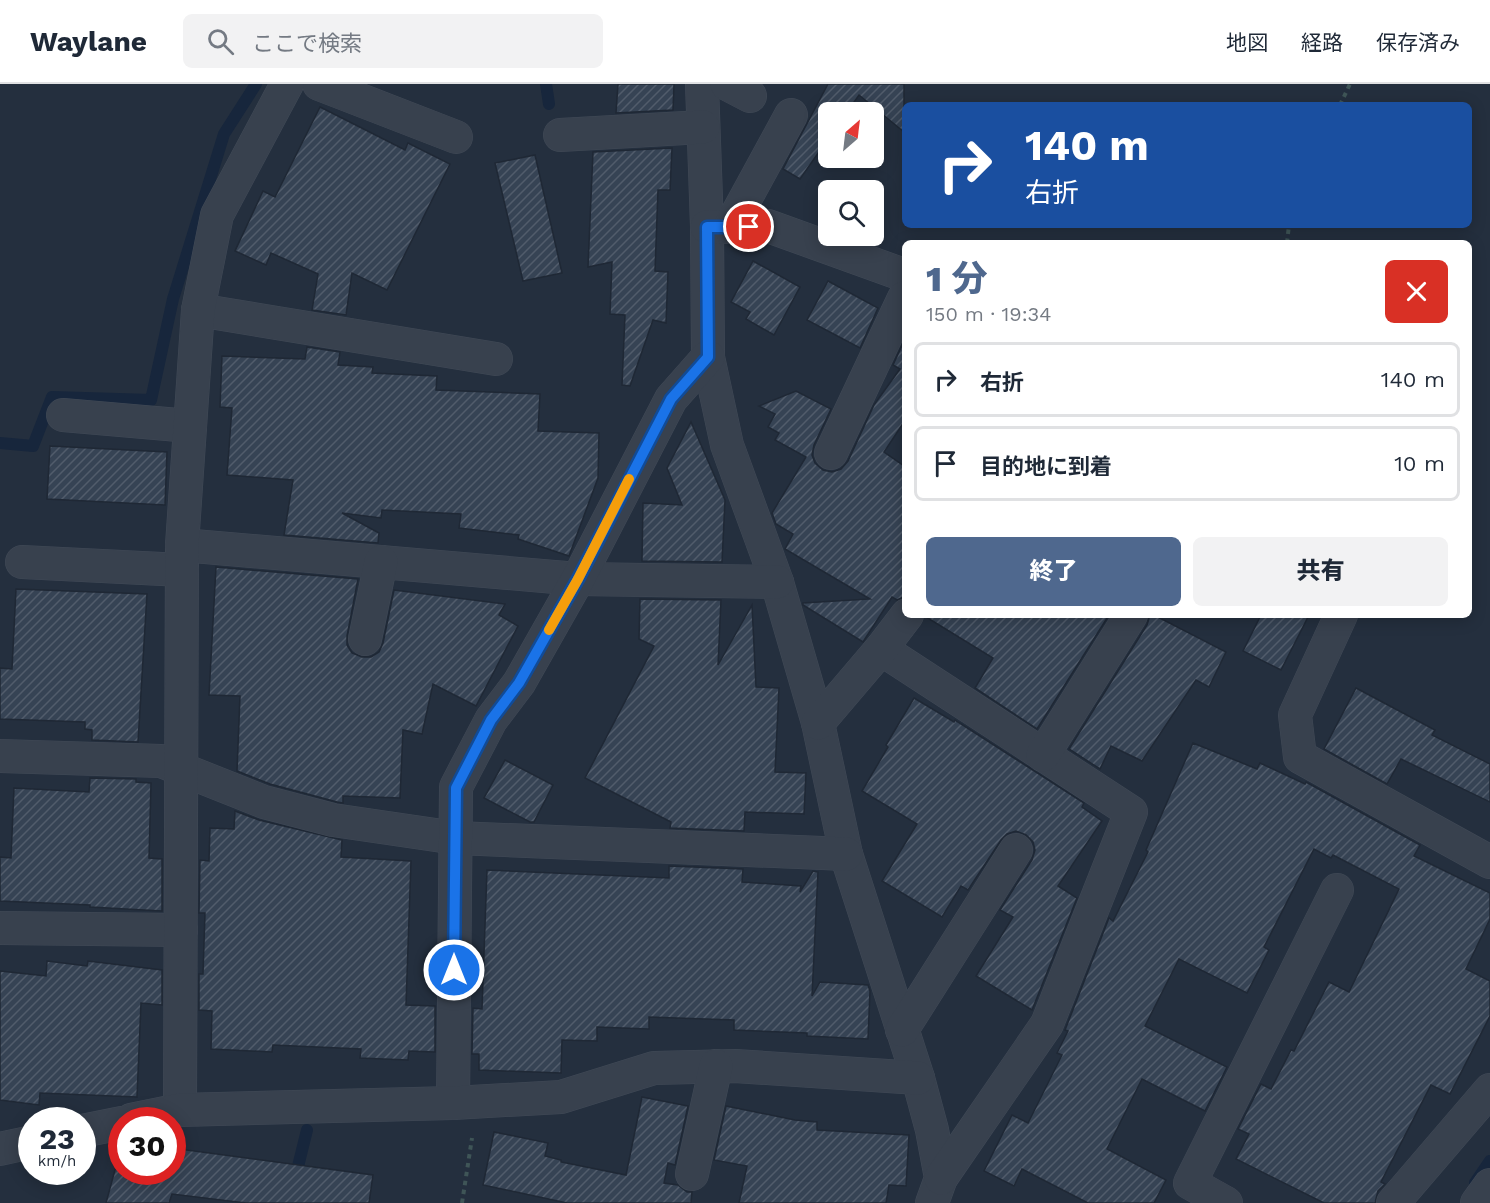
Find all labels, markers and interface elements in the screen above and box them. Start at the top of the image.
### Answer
search box [183,14,603,68]
text: Waylane [30,25,147,58]
icon: search [204,25,237,58]
text: 地図 [1226,30,1268,55]
text: 経路 [1301,30,1343,55]
text: 保存済み [1376,30,1460,55]
text: ここで検索 [252,31,362,56]
north arrow [818,102,884,168]
map controls [818,102,884,246]
text: 140 m [1025,121,1149,170]
icon: right [926,126,1004,204]
text: 右折 [1025,177,1079,209]
button: search [818,180,884,246]
pin [723,201,774,252]
icon: arrive [732,210,765,243]
text: 1 分 [926,258,988,300]
button: close [1385,260,1448,323]
text: 150 m · 19:34 [926,302,1051,326]
icon: right [929,363,962,396]
text: 140 m [1381,367,1445,392]
text: 右折 [980,370,1024,395]
icon: arrive [929,447,962,480]
text: 10 m [1394,451,1445,476]
text: 目的地に到着 [980,454,1112,479]
button: 終了 [926,537,1181,606]
button: 共有 [1193,537,1448,606]
position arrow [422,938,486,1002]
speed limit sign: 30 [108,1107,186,1185]
text: 23 [39,1121,75,1156]
text: km/h [38,1152,76,1170]

